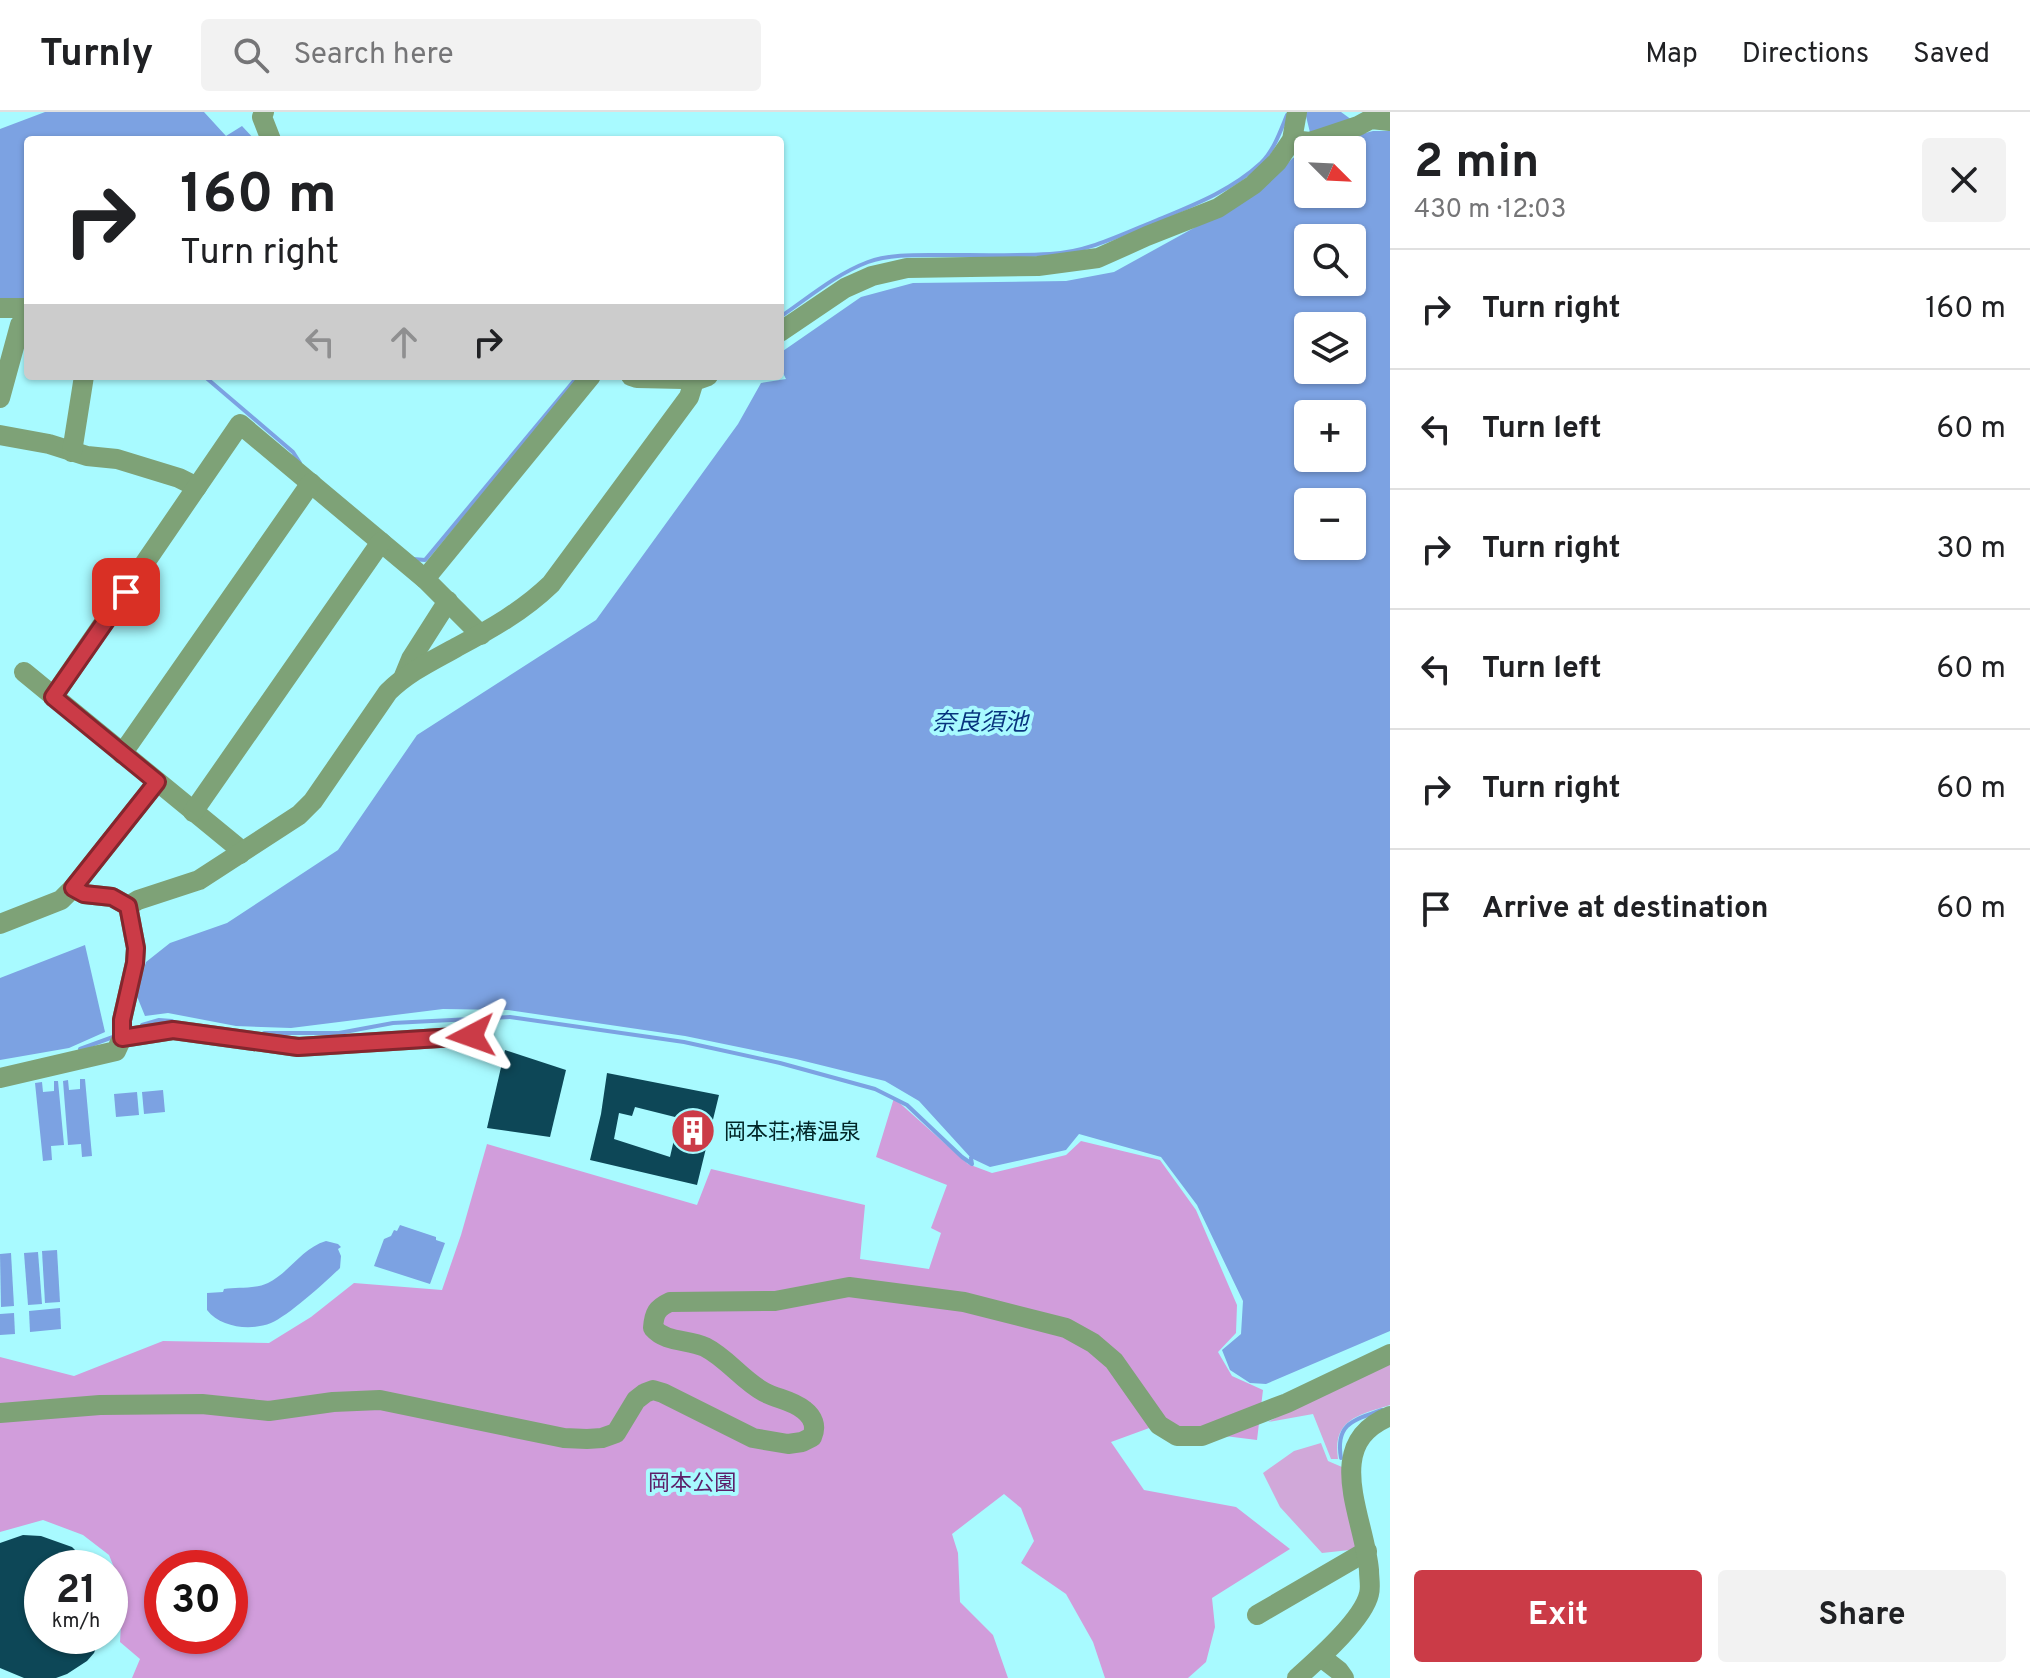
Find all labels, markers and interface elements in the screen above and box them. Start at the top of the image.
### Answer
search box [201,19,761,91]
text: Turnly [40,31,153,80]
icon: search [229,33,273,77]
text: Search here [293,37,454,74]
text: Map [1645,37,1698,73]
text: Directions [1742,37,1869,73]
text: Saved [1913,37,1990,73]
text: 2 min [1414,134,1539,194]
north arrow [1294,136,1366,208]
map controls [1294,136,1366,560]
button: close [1922,138,2006,222]
text: 160 m [180,162,337,232]
icon: right [48,168,152,272]
text: 430 m · 12:03 [1414,194,1566,227]
button: search [1294,224,1366,296]
text: Turn right [180,231,339,277]
icon: right [1414,287,1458,331]
text: Turn right [1482,291,1620,328]
text: 160 m [1925,291,2006,328]
button: layers [1294,312,1366,384]
icon: left [298,320,342,364]
icon: ahead [382,320,426,364]
icon: right [466,320,510,364]
button: + [1294,400,1366,472]
icon: left [1414,407,1458,451]
text: Turn left [1482,411,1602,448]
text: 60 m [1936,411,2006,448]
button: − [1294,488,1366,560]
icon: right [1414,527,1458,571]
text: Turn right [1482,531,1620,568]
text: 30 m [1937,531,2006,568]
pin [92,558,160,626]
icon: arrive [104,570,148,614]
icon: left [1414,647,1458,691]
text: Turn left [1482,651,1602,688]
text: 60 m [1936,651,2006,688]
water label: 奈良須池 [932,709,1030,739]
icon: right [1414,767,1458,811]
text: Turn right [1482,771,1620,808]
text: 60 m [1936,771,2006,808]
icon: arrive [1414,887,1458,931]
text: Arrive at destination [1482,891,1768,928]
text: 60 m [1936,891,2006,928]
position arrow [429,994,513,1078]
building icon: 岡本荘;椿温泉 [669,1107,717,1155]
place label: 岡本荘;椿温泉 [724,1120,861,1147]
park label: 岡本公園 [648,1471,736,1498]
speed limit sign: 30 [144,1550,248,1654]
text: 21 [56,1567,96,1617]
button: Exit [1414,1570,1702,1662]
button: Share [1718,1570,2006,1662]
text: km/h [52,1609,100,1635]

